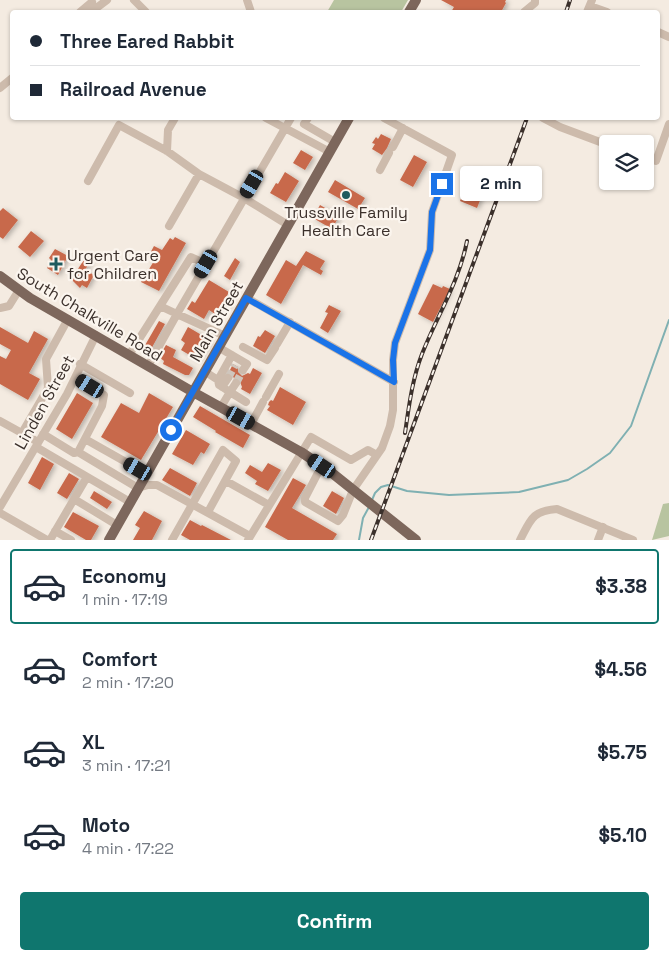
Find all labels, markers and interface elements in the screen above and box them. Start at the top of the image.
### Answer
text: Three Eared Rabbit [60,29,234,54]
text: Railroad Avenue [60,77,207,102]
map controls [599,135,654,190]
button: layers [599,135,654,190]
callout: 2 min [460,166,542,202]
car [238,167,265,201]
route end [431,173,453,195]
text: 2 min [480,173,522,194]
marker: Trussville Family Health Care [340,189,352,201]
place label: Trussville Family Health Care [284,202,408,241]
place label: Urgent Care for Children [67,245,159,284]
car [192,247,219,281]
marker: Urgent Care for Children [49,257,63,271]
street label: South Chalkville Road [13,263,166,366]
street label: Main Street [185,277,248,365]
street label: Linden Street [10,351,79,453]
car [73,372,106,400]
car [224,404,257,432]
route start [160,419,182,441]
car [305,451,338,481]
car [121,455,154,483]
icon: car [22,564,67,609]
text: Economy [82,564,166,589]
text: $3.38 [595,574,647,599]
text: 1 min · 17:19 [82,589,168,610]
icon: car [22,647,67,692]
text: Comfort [82,647,158,672]
text: $4.56 [595,657,647,682]
text: 2 min · 17:20 [82,672,174,693]
icon: car [22,730,67,775]
text: XL [82,730,105,755]
text: $5.75 [597,740,647,765]
text: 3 min · 17:21 [82,755,171,776]
icon: car [22,813,67,858]
text: Moto [82,813,130,838]
text: $5.10 [599,823,647,848]
text: 4 min · 17:22 [82,838,174,859]
button: Confirm [20,892,649,950]

